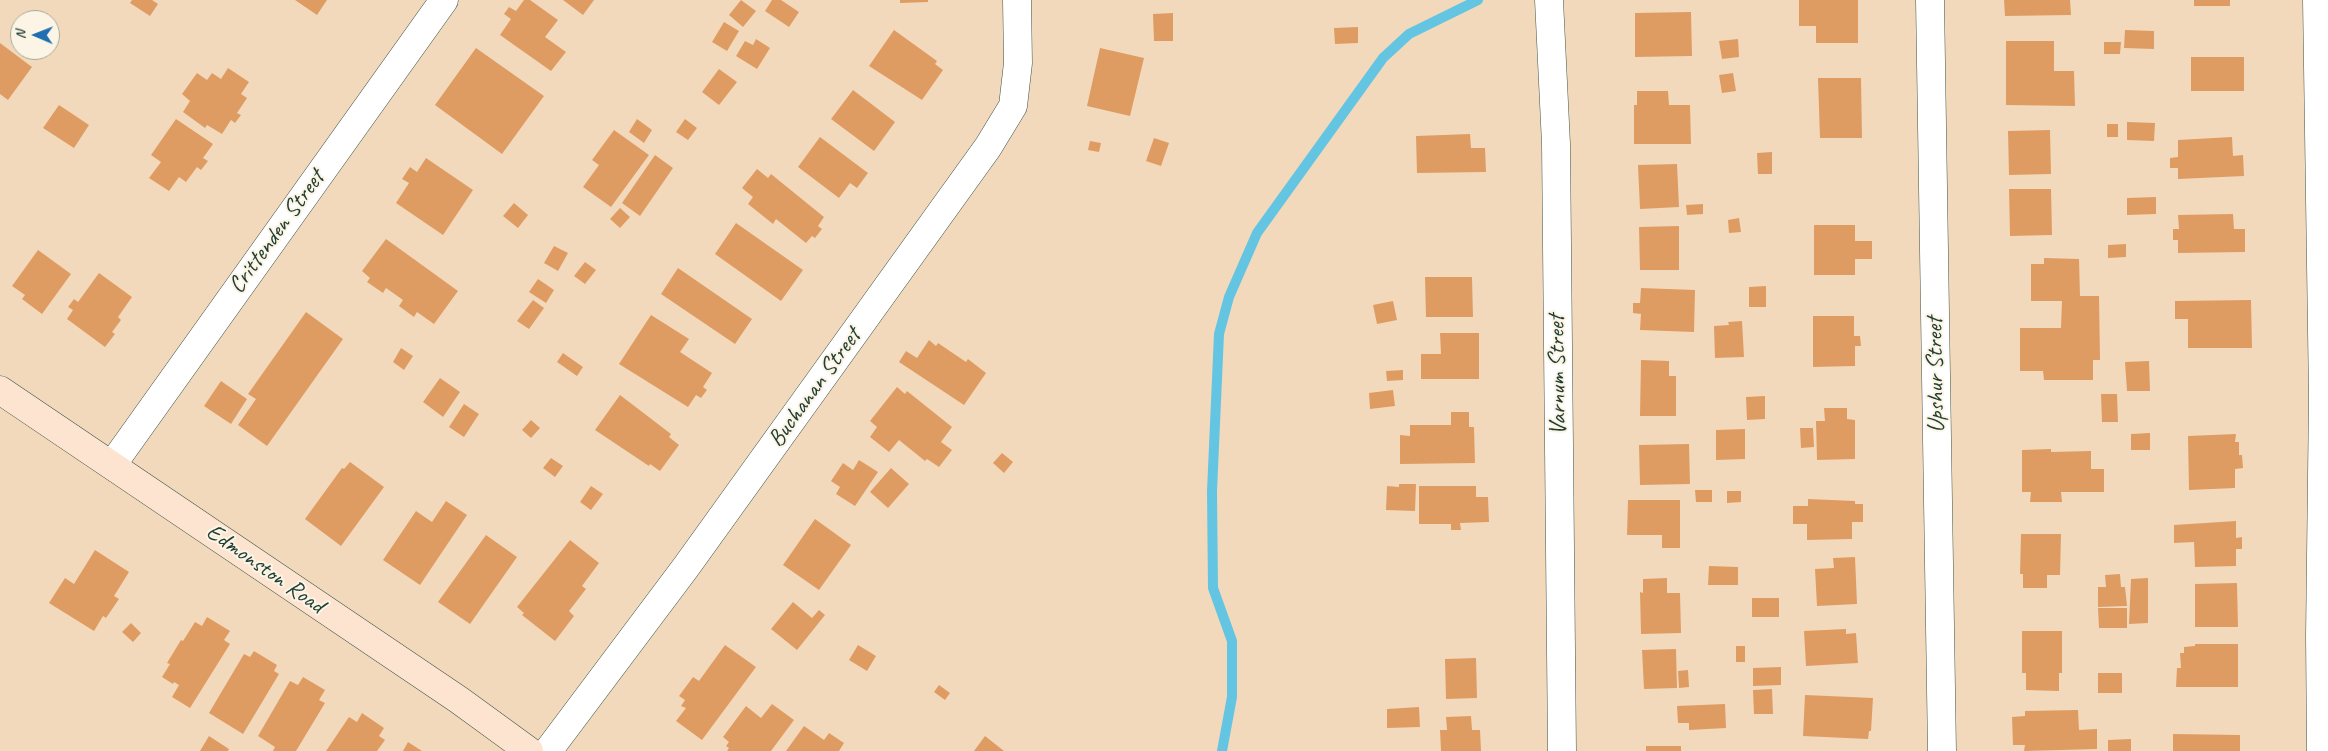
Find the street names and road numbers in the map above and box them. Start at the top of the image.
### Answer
street label: Crittenden Street [223,165,331,299]
street label: Varnum Street [1543,314,1573,436]
street label: Upshur Street [1921,317,1951,433]
street label: Buchanan Street [762,323,868,453]
street label: Edmonston Road [200,518,330,620]

